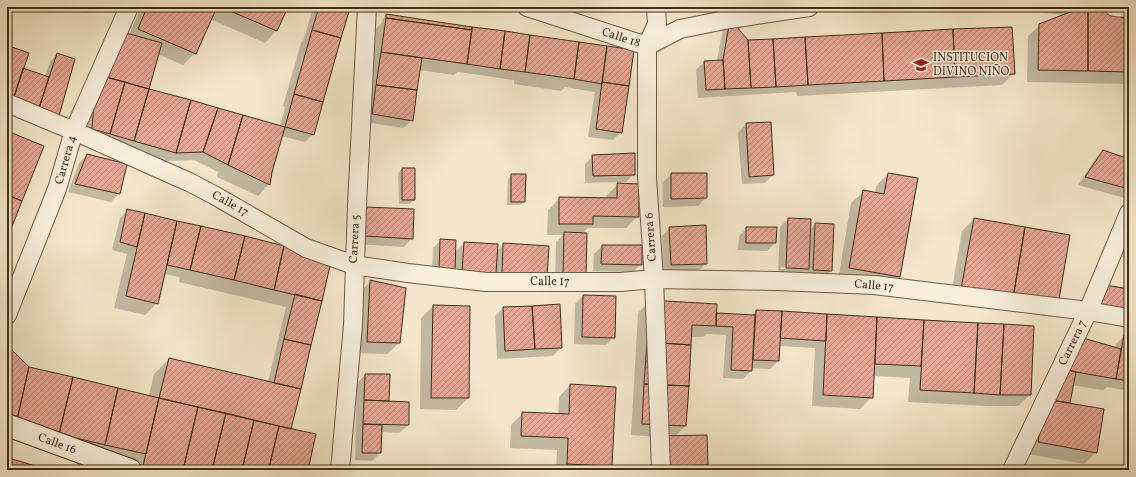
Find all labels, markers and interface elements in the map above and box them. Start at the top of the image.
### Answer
street label: Calle 18 [600,24,642,52]
place label: INSTITUCION DIVINO NIÑO [933,50,1010,80]
school or university icon: INSTITUCION DIVINO NIÑO [912,56,930,74]
street label: Carrera 4 [51,134,81,186]
street label: Calle 17 [209,187,251,221]
street label: Carrera 6 [641,212,661,262]
street label: Carrera 5 [346,214,364,264]
street label: Calle 17 [530,274,570,290]
street label: Calle 17 [854,276,895,296]
street label: Carrera 7 [1055,317,1091,368]
street label: Calle 16 [36,430,78,458]

